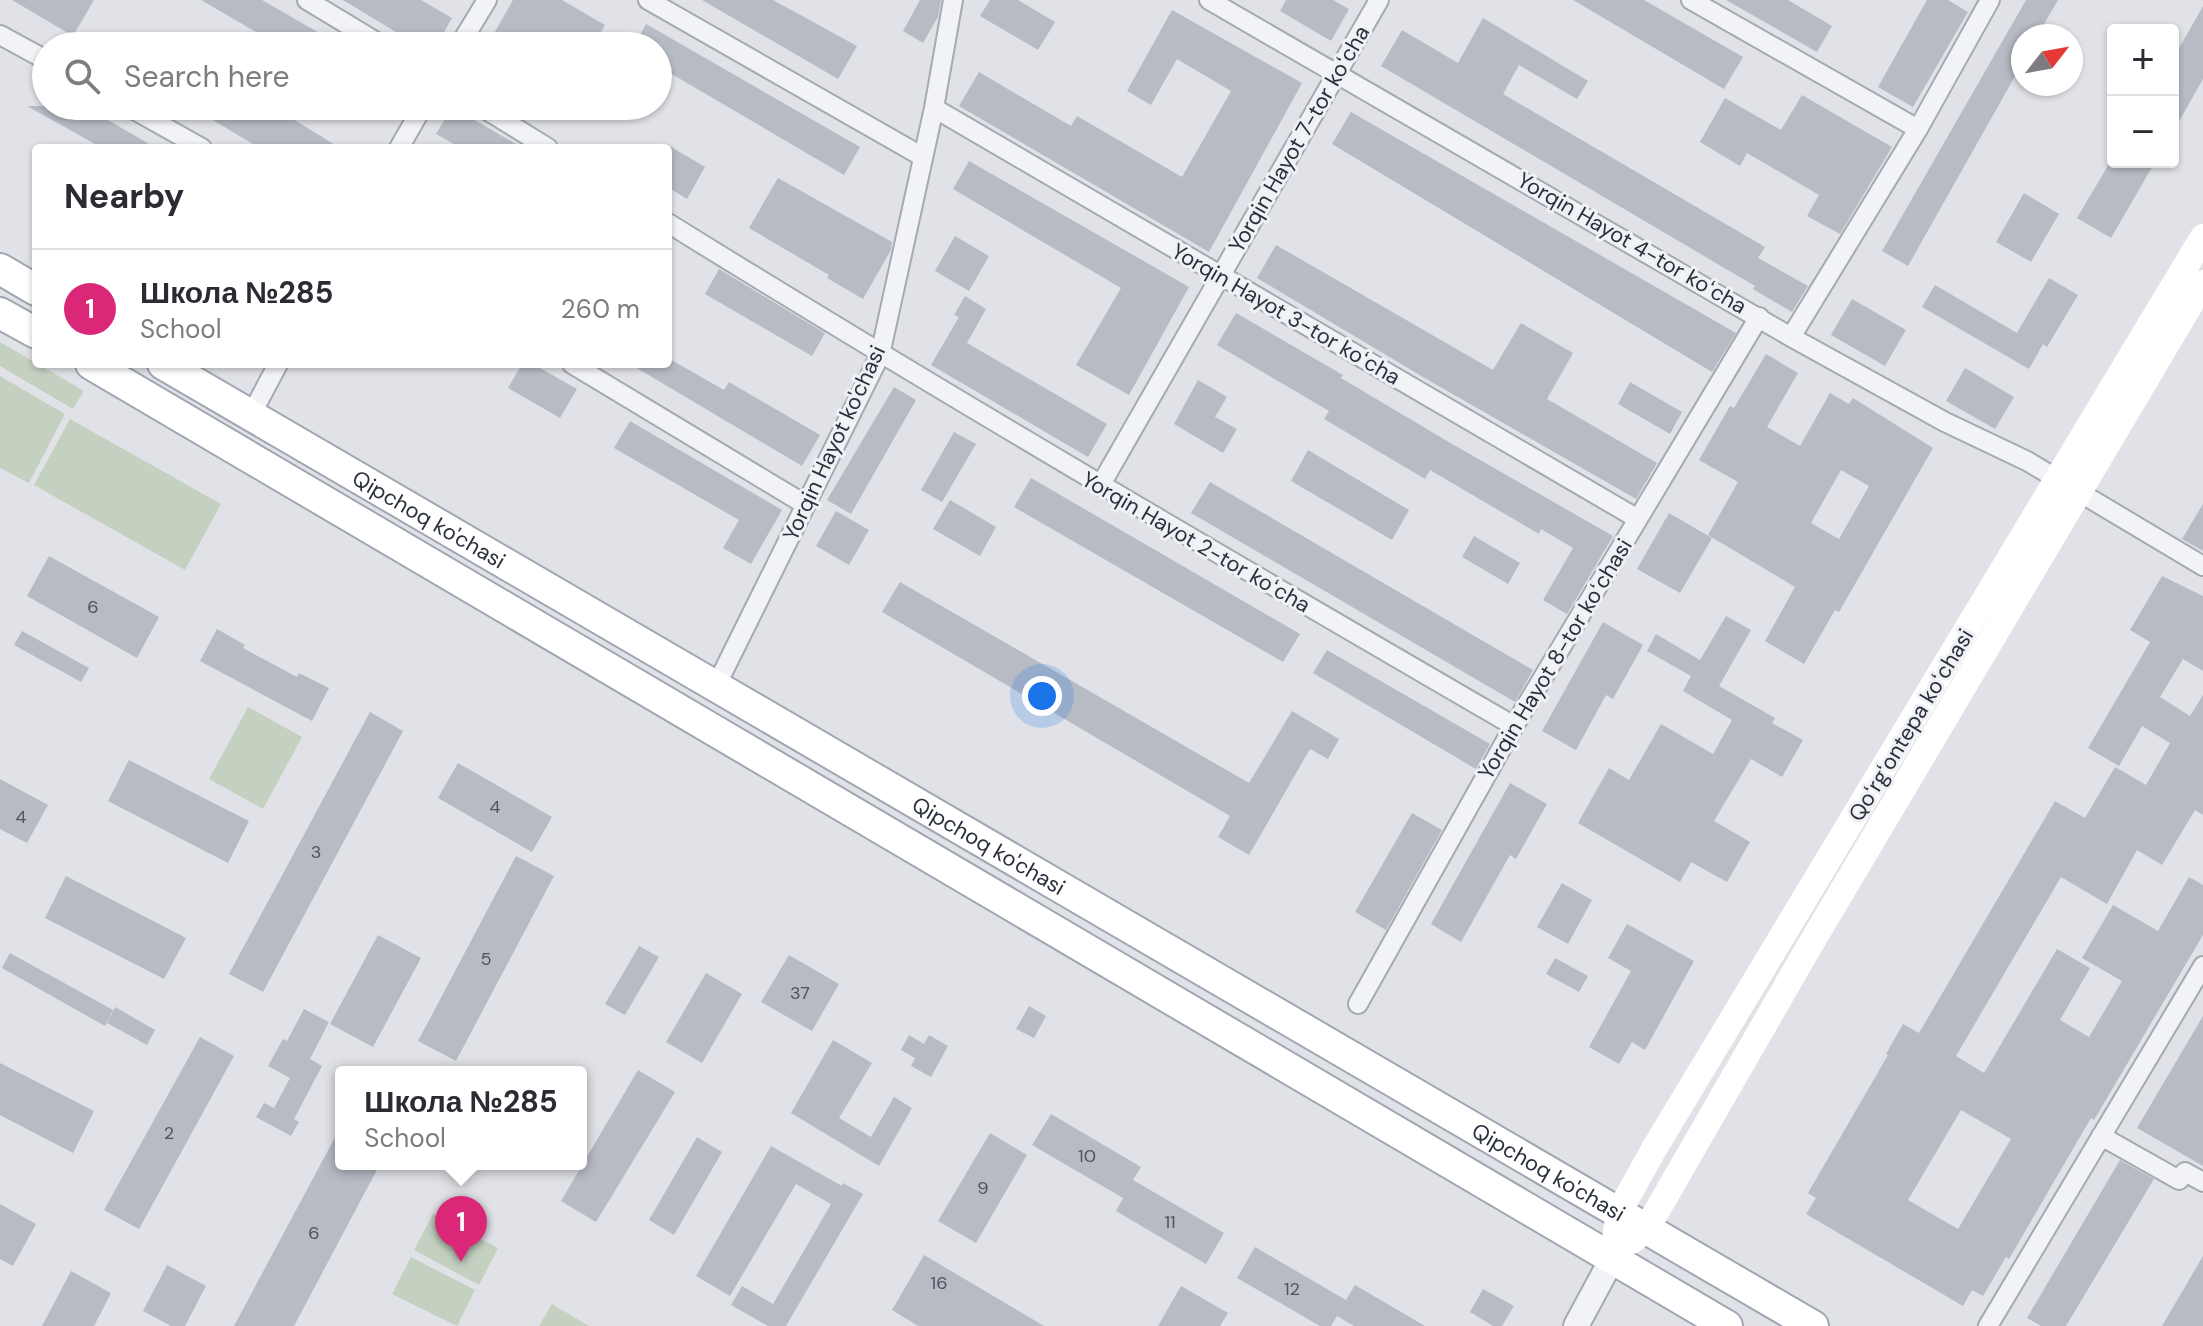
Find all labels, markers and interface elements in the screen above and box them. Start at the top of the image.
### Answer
street label: Yorqin Hayot 7-tor koʻcha [1222,20,1376,258]
north arrow [2011,24,2083,96]
map controls [2107,24,2179,168]
button: + [2107,24,2179,96]
search box [32,32,672,120]
icon: search [60,54,104,98]
text: Search here [124,57,290,96]
button: − [2107,96,2179,168]
street label: Yorqin Hayot 4-tor koʻcha [1512,165,1752,321]
text: Nearby [64,174,184,219]
street label: Yorqin Hayot 3-tor koʻcha [1166,237,1406,391]
text: Школа №285 [140,273,333,312]
text: 1 [85,292,95,326]
text: 260 m [561,292,640,326]
text: School [140,312,222,346]
street label: Yorqin Hayot ko'chasi [776,341,892,545]
street label: Qipchoq ko'chasi [347,463,511,575]
street label: Yorqin Hayot 2-tor koʻcha [1076,465,1316,619]
street label: Yorqin Hayot 8-tor koʻchasi [1471,533,1639,785]
house number: 6 [87,595,99,619]
street label: Qoʻrgʻontepa koʻchasi [1842,623,1980,827]
your location [1022,676,1062,716]
street label: Qipchoq ko'chasi [907,790,1071,901]
house number: 4 [490,795,501,819]
house number: 4 [16,805,27,829]
house number: 3 [311,840,321,864]
house number: 5 [481,947,491,971]
house number: 37 [790,981,810,1005]
popup [335,1066,587,1170]
text: Школа №285 [364,1082,558,1121]
street label: Qipchoq ko'chasi [1467,1116,1631,1228]
house number: 2 [164,1121,174,1145]
text: School [364,1121,446,1155]
house number: 10 [1078,1144,1096,1168]
house number: 9 [977,1176,989,1200]
pin: 1 [435,1196,487,1262]
house number: 11 [1164,1210,1176,1234]
house number: 6 [308,1221,320,1245]
house number: 16 [931,1271,947,1295]
house number: 12 [1284,1277,1300,1301]

